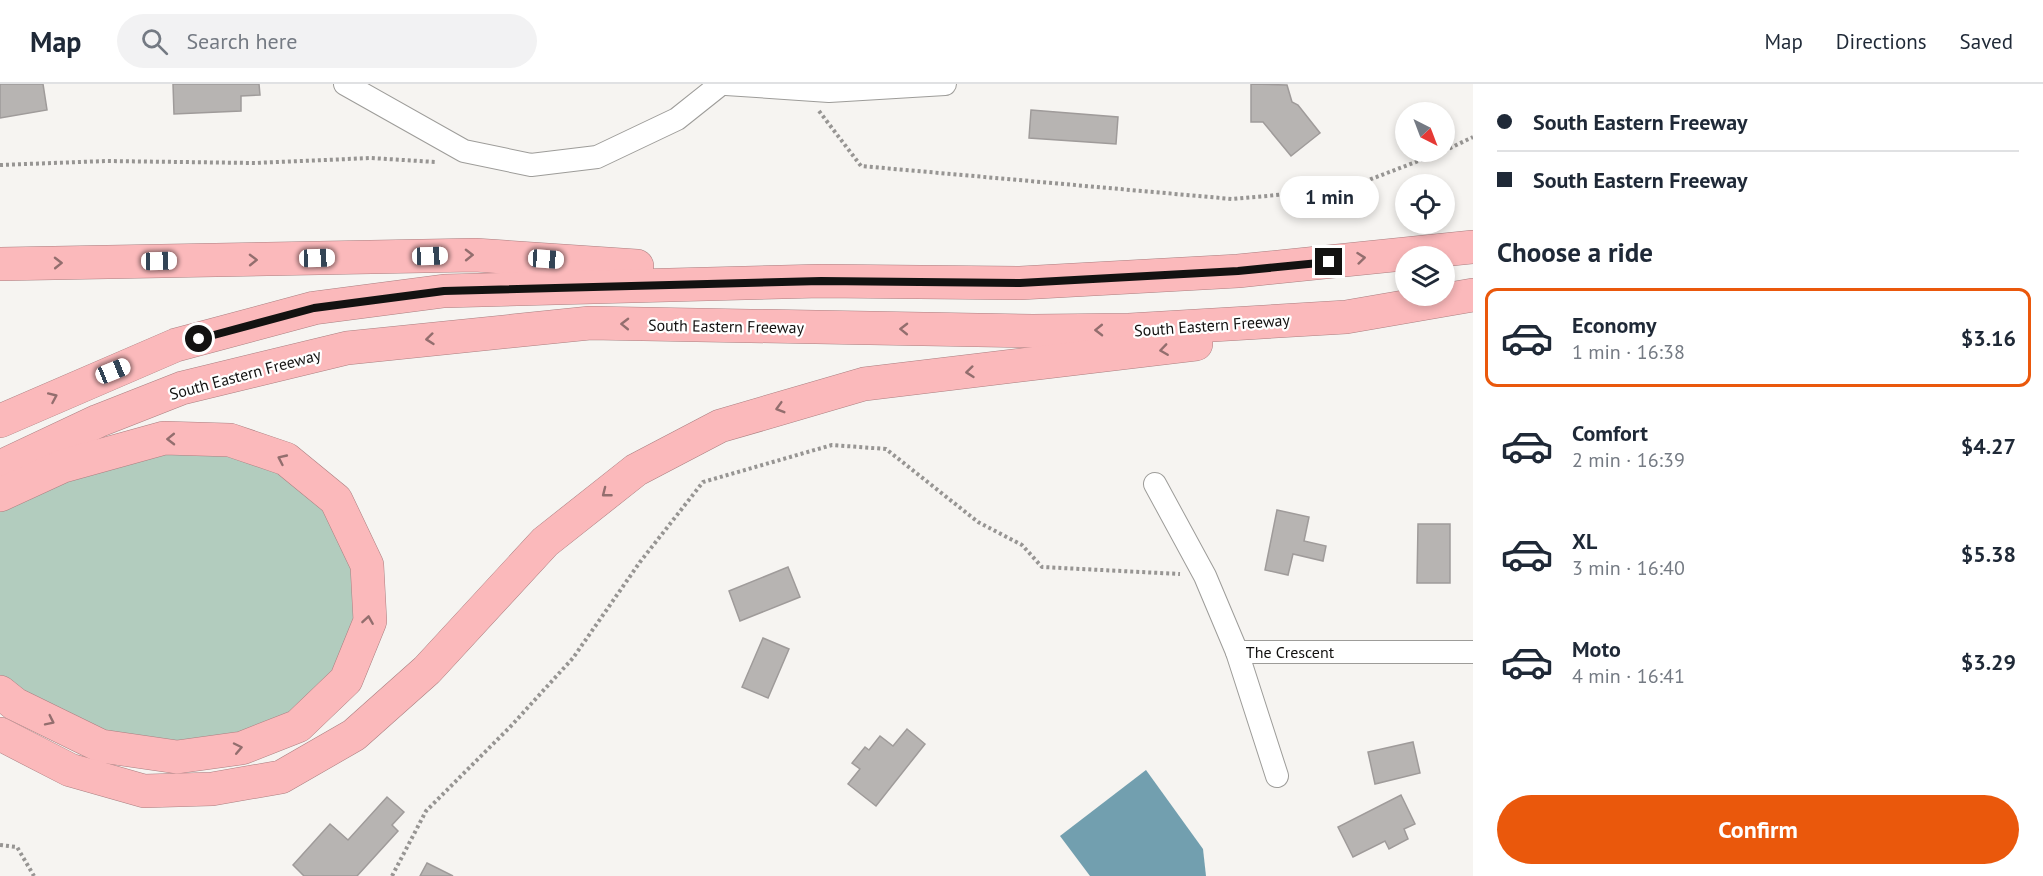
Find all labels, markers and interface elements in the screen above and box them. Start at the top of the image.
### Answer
search box [117,14,537,68]
text: Map [30,23,81,60]
icon: search [138,25,171,58]
text: Search here [186,27,297,55]
text: Map [1764,28,1803,55]
text: Directions [1836,28,1927,55]
text: Saved [1960,28,2013,55]
north arrow [1395,102,1455,162]
map controls [1395,102,1455,306]
text: South Eastern Freeway [1533,108,1748,136]
text: South Eastern Freeway [1533,166,1748,194]
button: locate [1395,174,1455,234]
callout: 1 min [1280,175,1378,217]
text: 1 min [1305,184,1354,210]
text: Choose a ride [1497,235,1653,269]
car [412,246,448,266]
button: layers [1395,246,1455,306]
car [299,248,335,268]
route end [1315,248,1342,275]
one-way arrow [465,249,474,261]
car [527,249,565,269]
car [141,252,177,270]
one-way arrow [1357,252,1366,265]
one-way arrow [249,253,258,266]
one-way arrow [54,257,63,269]
street label: South Eastern Freeway [1133,310,1291,340]
icon: car [1500,311,1554,365]
text: Economy [1572,311,1656,339]
street label: South Eastern Freeway [648,315,805,337]
one-way arrow [620,318,629,330]
one-way arrow [899,323,908,335]
one-way arrow [1094,324,1103,336]
text: $3.16 [1961,324,2016,352]
route start [185,325,212,352]
one-way arrow [426,332,435,345]
text: 1 min · 16:38 [1572,339,1685,365]
one-way arrow [1160,343,1169,355]
street label: South Eastern Freeway [167,344,323,404]
car [93,356,133,386]
one-way arrow [966,365,975,378]
one-way arrow [47,392,58,404]
one-way arrow [775,401,785,414]
icon: car [1500,419,1554,473]
text: Comfort [1572,419,1648,447]
text: $4.27 [1961,432,2016,460]
one-way arrow [167,433,176,445]
text: 2 min · 16:39 [1572,447,1685,473]
one-way arrow [277,455,288,467]
one-way arrow [602,486,613,497]
icon: car [1500,527,1554,581]
text: XL [1572,527,1597,555]
text: $5.38 [1961,540,2016,568]
text: 3 min · 16:40 [1572,555,1685,581]
one-way arrow [362,615,374,625]
icon: car [1500,635,1554,689]
text: Moto [1572,635,1621,663]
street label: The Crescent [1246,642,1335,662]
text: $3.29 [1961,648,2016,676]
text: 4 min · 16:41 [1572,663,1685,689]
one-way arrow [44,714,55,726]
one-way arrow [233,742,243,755]
button: Confirm [1497,795,2019,864]

